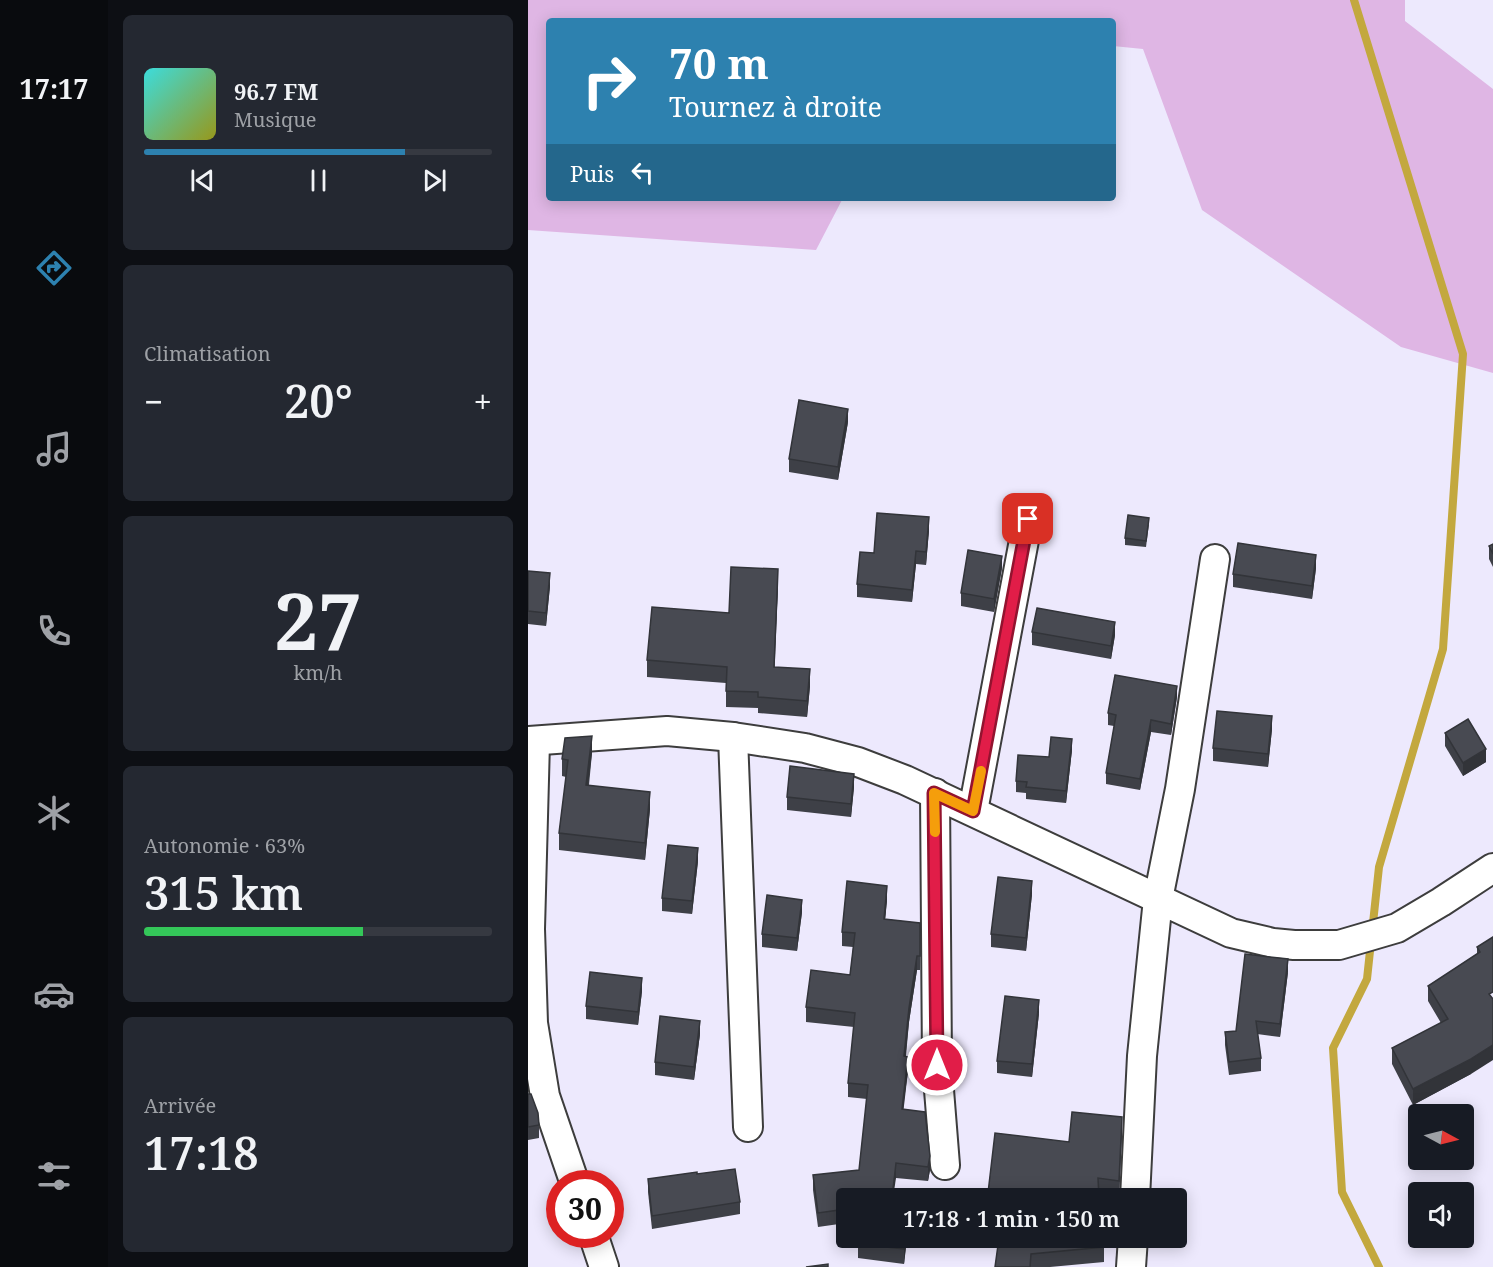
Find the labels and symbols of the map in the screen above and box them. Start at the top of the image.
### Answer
pin [1002,493,1053,544]
position arrow [905,1033,969,1097]
north arrow [1408,1104,1474,1170]
speed limit sign: 30 [546,1170,624,1248]

